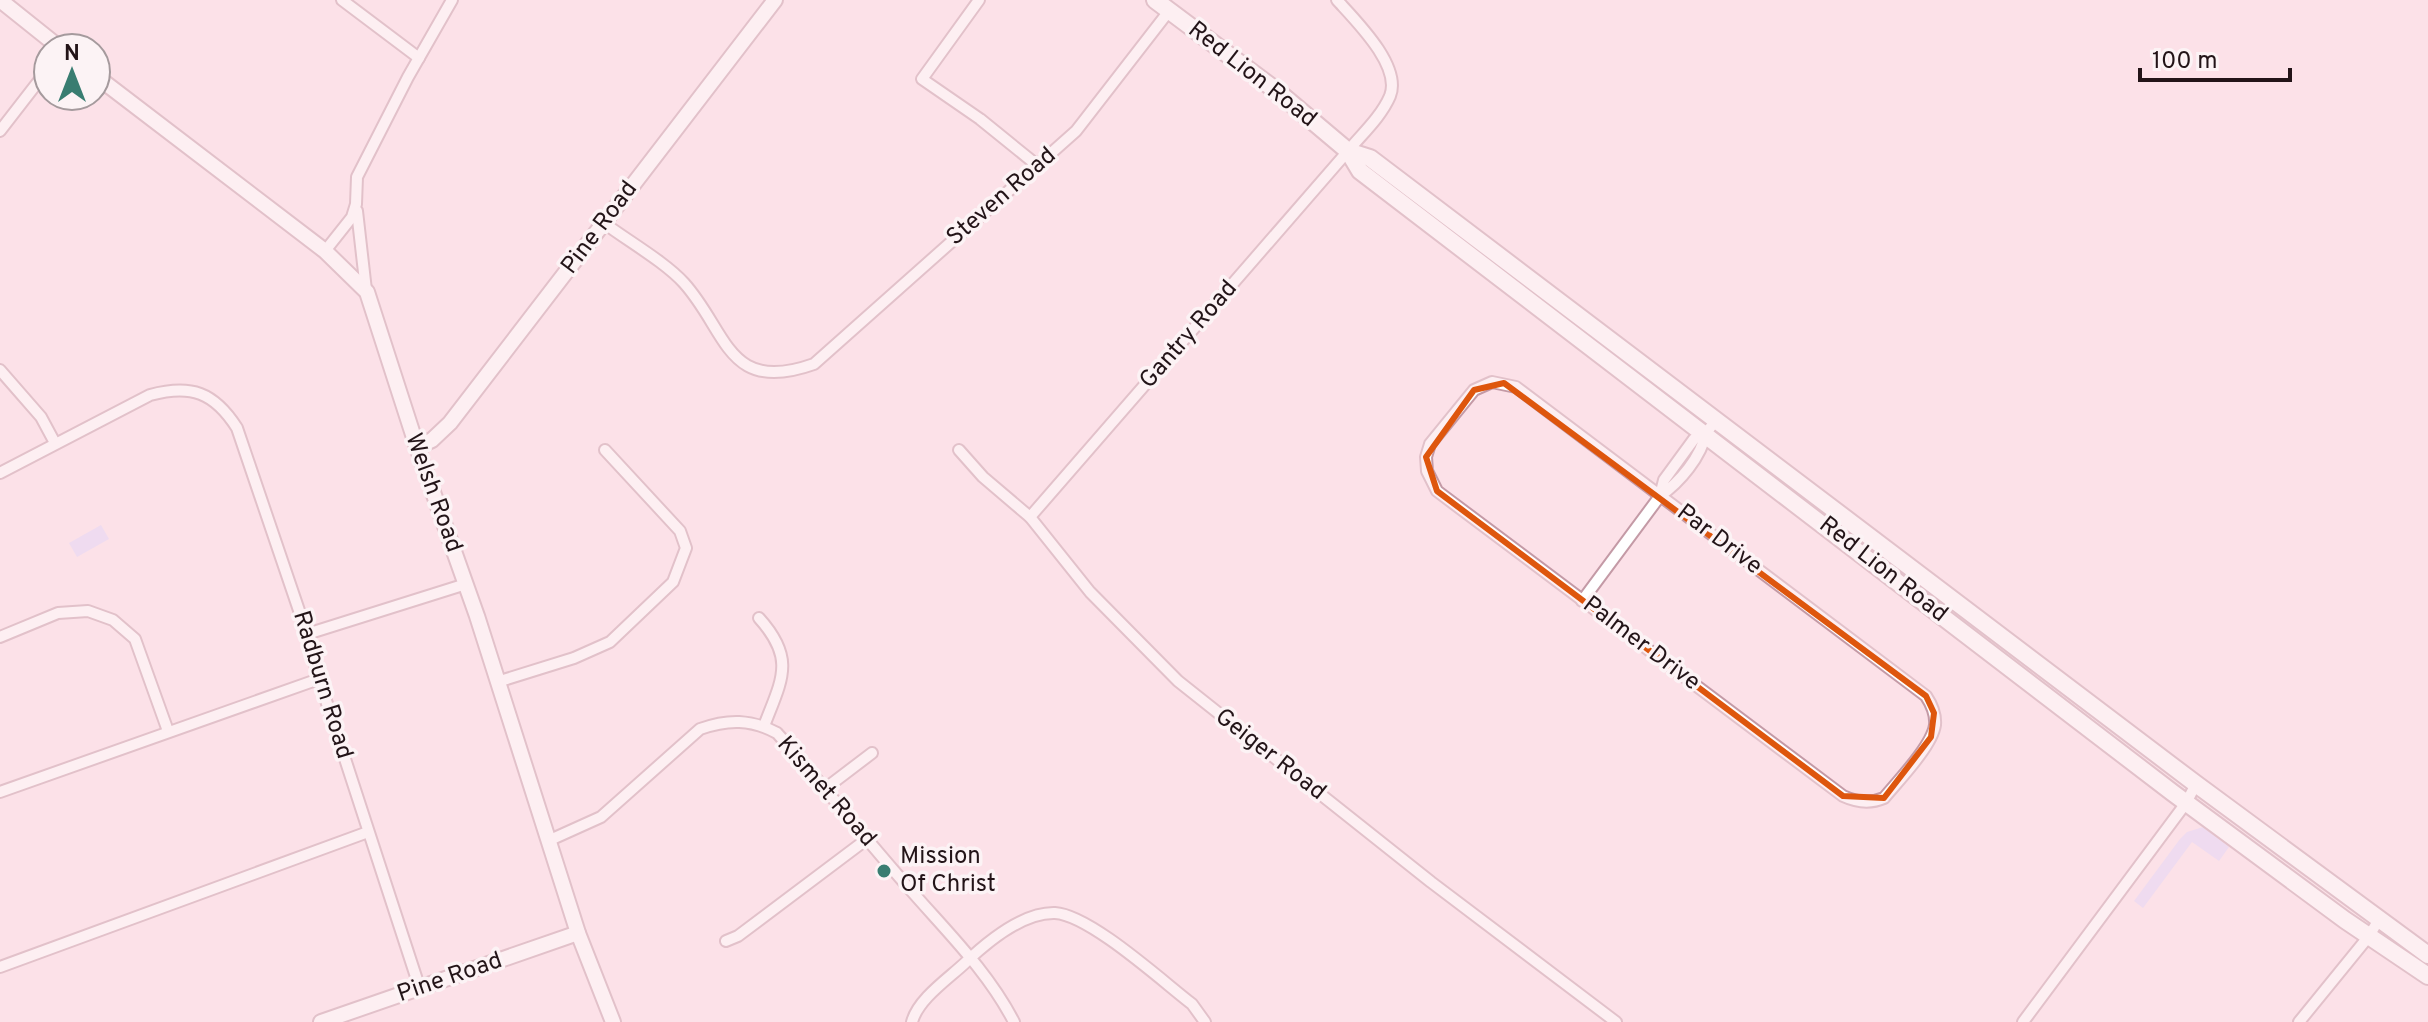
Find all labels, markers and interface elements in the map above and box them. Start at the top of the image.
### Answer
street label: Red Lion Road [1182,15,1322,135]
north arrow [32,32,112,112]
scale bar [2140,32,2290,82]
text: N [64,41,80,68]
text: 100 m [2152,47,2218,77]
street label: Steven Road [941,141,1063,253]
street label: Pine Road [555,175,645,281]
street label: Gantry Road [1134,275,1244,395]
street label: Welsh Road [398,429,468,557]
street label: Par Drive [1670,498,1768,582]
street label: Red Lion Road [1813,510,1953,630]
street label: Palmer Drive [1576,590,1706,698]
street label: Radburn Road [285,607,359,763]
street label: Geiger Road [1209,702,1331,808]
street label: Kismet Road [770,731,882,853]
place label: Mission Of Christ [900,842,996,900]
marker: Mission Of Christ [875,862,893,880]
street label: Pine Road [393,946,507,1010]

